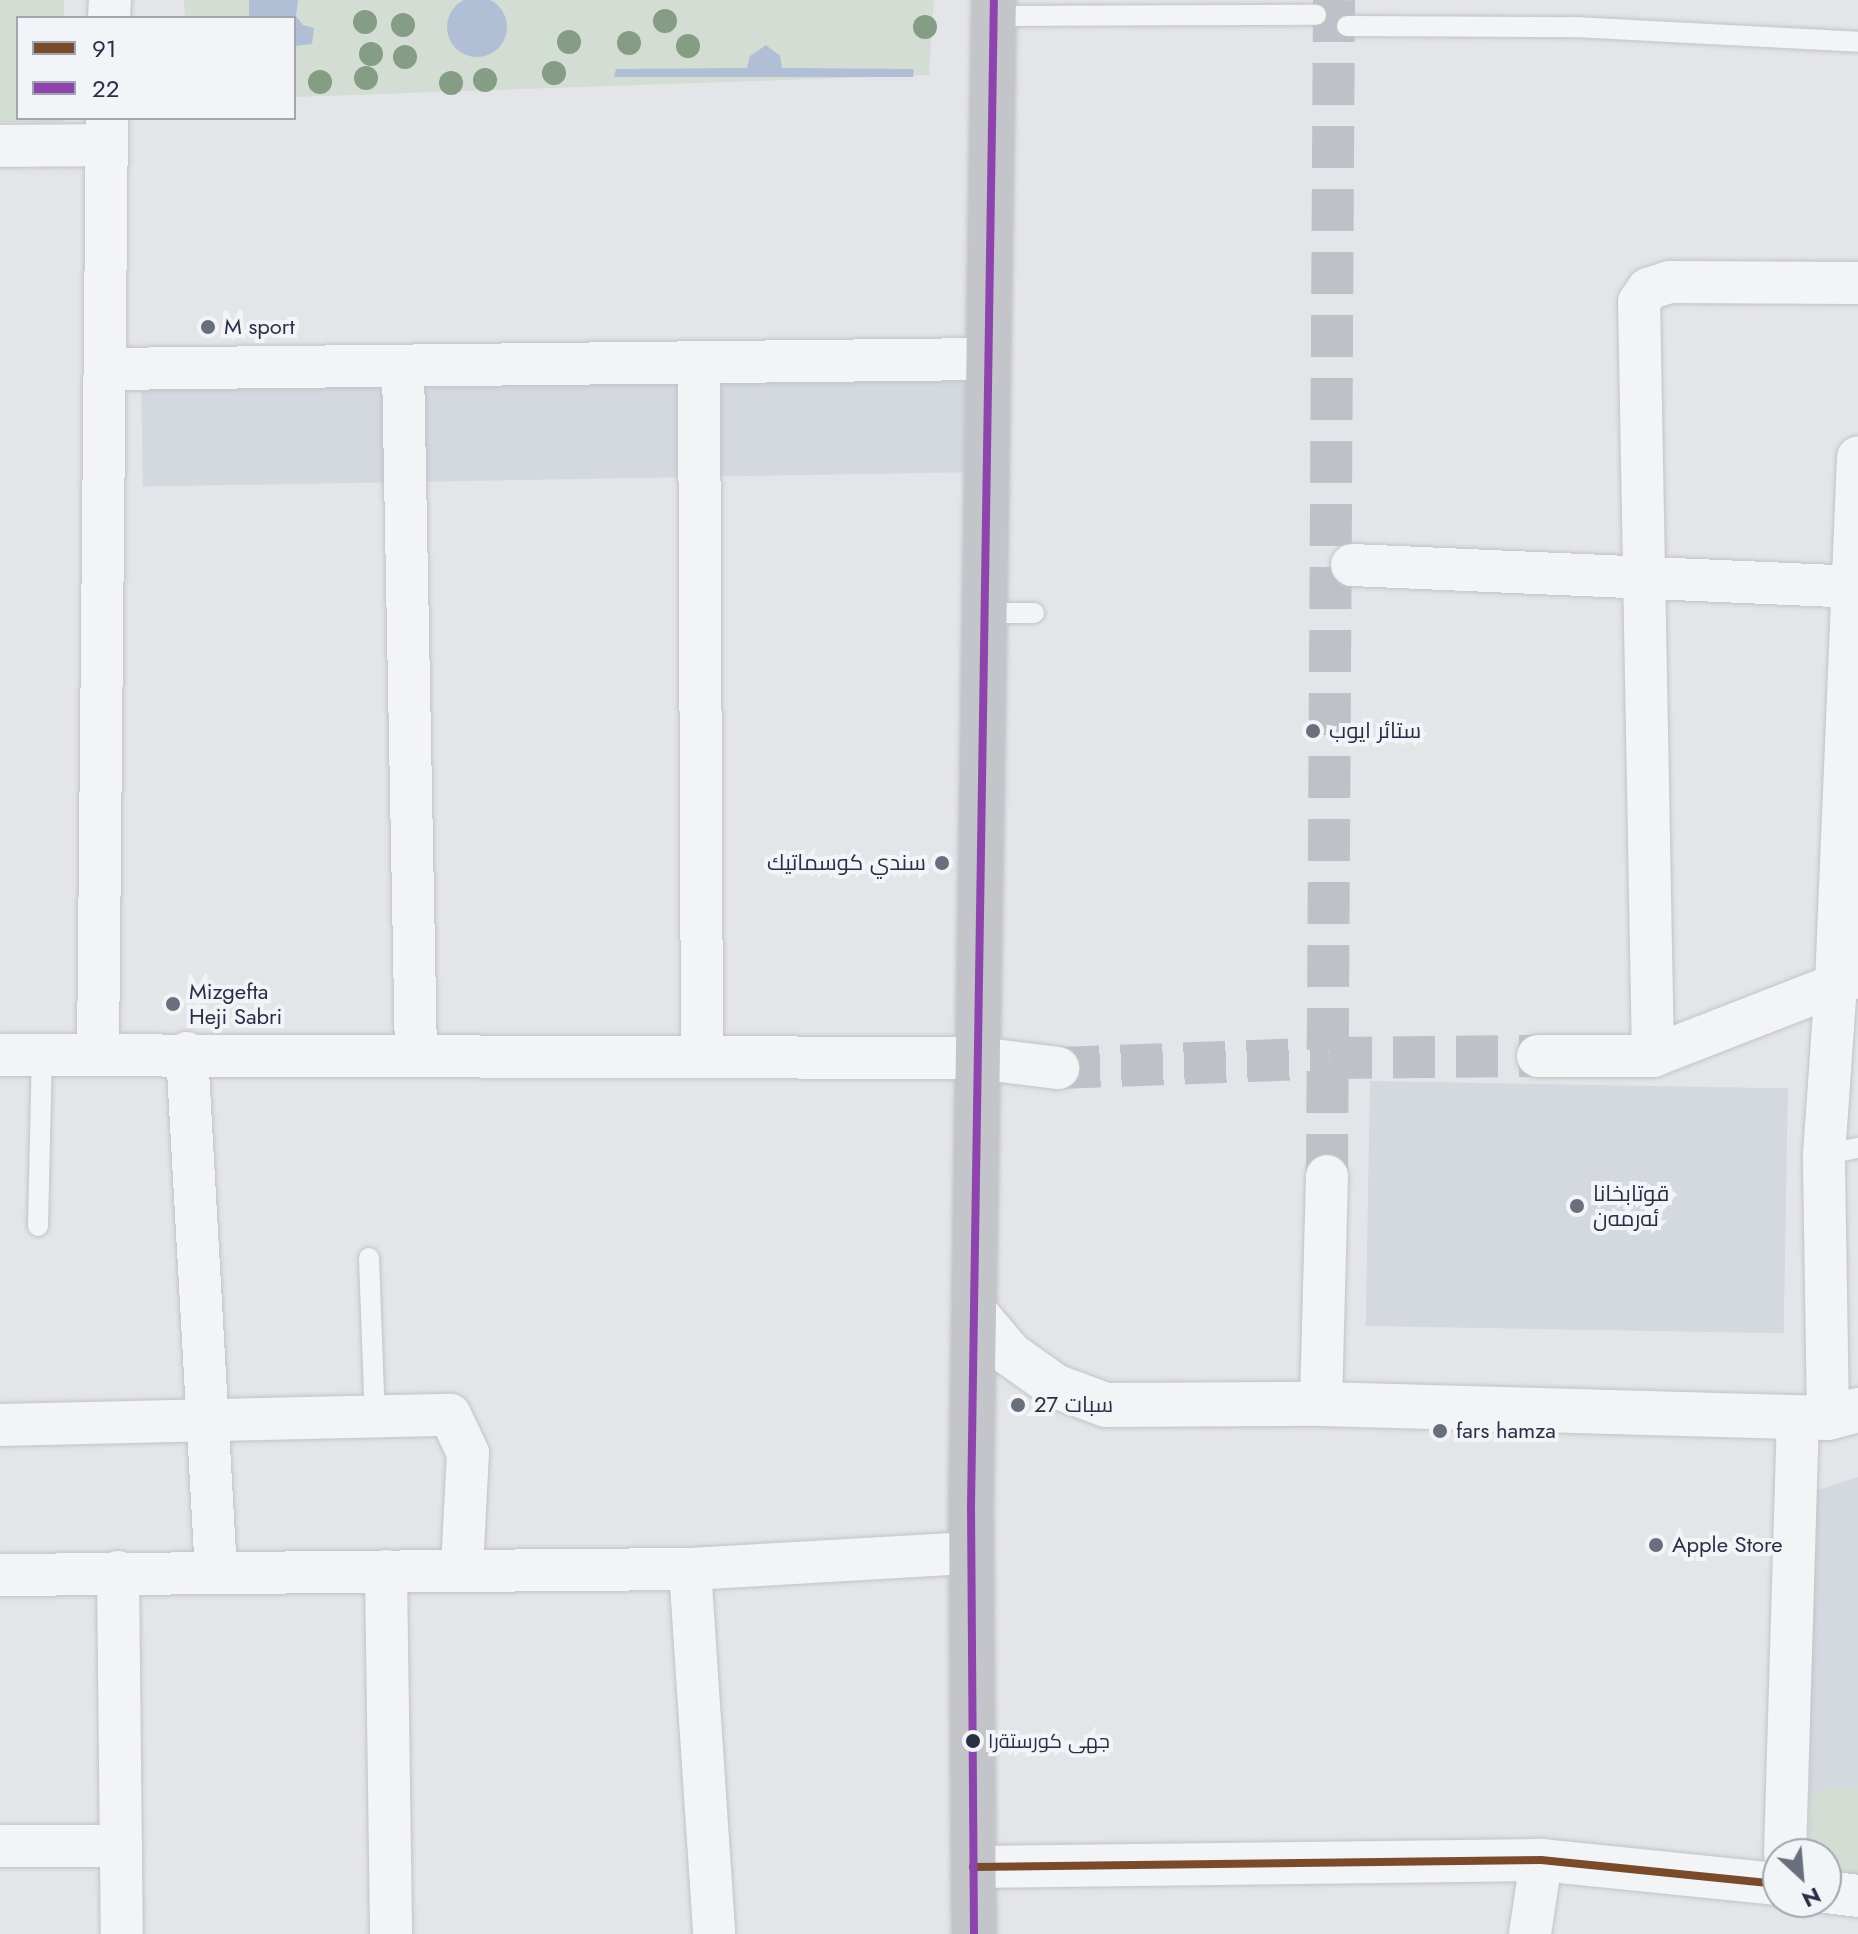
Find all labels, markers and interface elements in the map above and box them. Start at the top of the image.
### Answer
legend [16,16,296,120]
text: 91 [92,31,117,66]
text: 22 [92,71,119,106]
place label: M sport [224,314,295,340]
marker: M sport [199,318,217,336]
place label: ستائر ايوب [1329,718,1421,744]
marker: ستائر ايوب [1304,722,1322,740]
place label: سندي کوسماتیك [767,850,926,876]
marker: سندي کوسماتیك [933,854,951,872]
place label: Mizgefta Heji Sabri [189,978,282,1030]
marker: Mizgefta Heji Sabri [164,995,182,1013]
place label: قوتابخانا ئه‌رمه‌ن [1593,1180,1669,1232]
marker: قوتابخانا ئه‌رمه‌ن [1568,1197,1586,1215]
place label: 27 سبات [1034,1392,1113,1418]
marker: 27 سبات [1009,1396,1027,1414]
place label: fars hamza [1456,1418,1556,1444]
marker: fars hamza [1431,1422,1449,1440]
place label: Apple Store [1672,1532,1782,1558]
marker: Apple Store [1647,1536,1665,1554]
place label: جهى كورستةرا [988,1729,1110,1753]
marker: جهى كورستةرا [965,1733,981,1749]
north arrow [1762,1838,1842,1918]
text: N [1797,1880,1827,1916]

